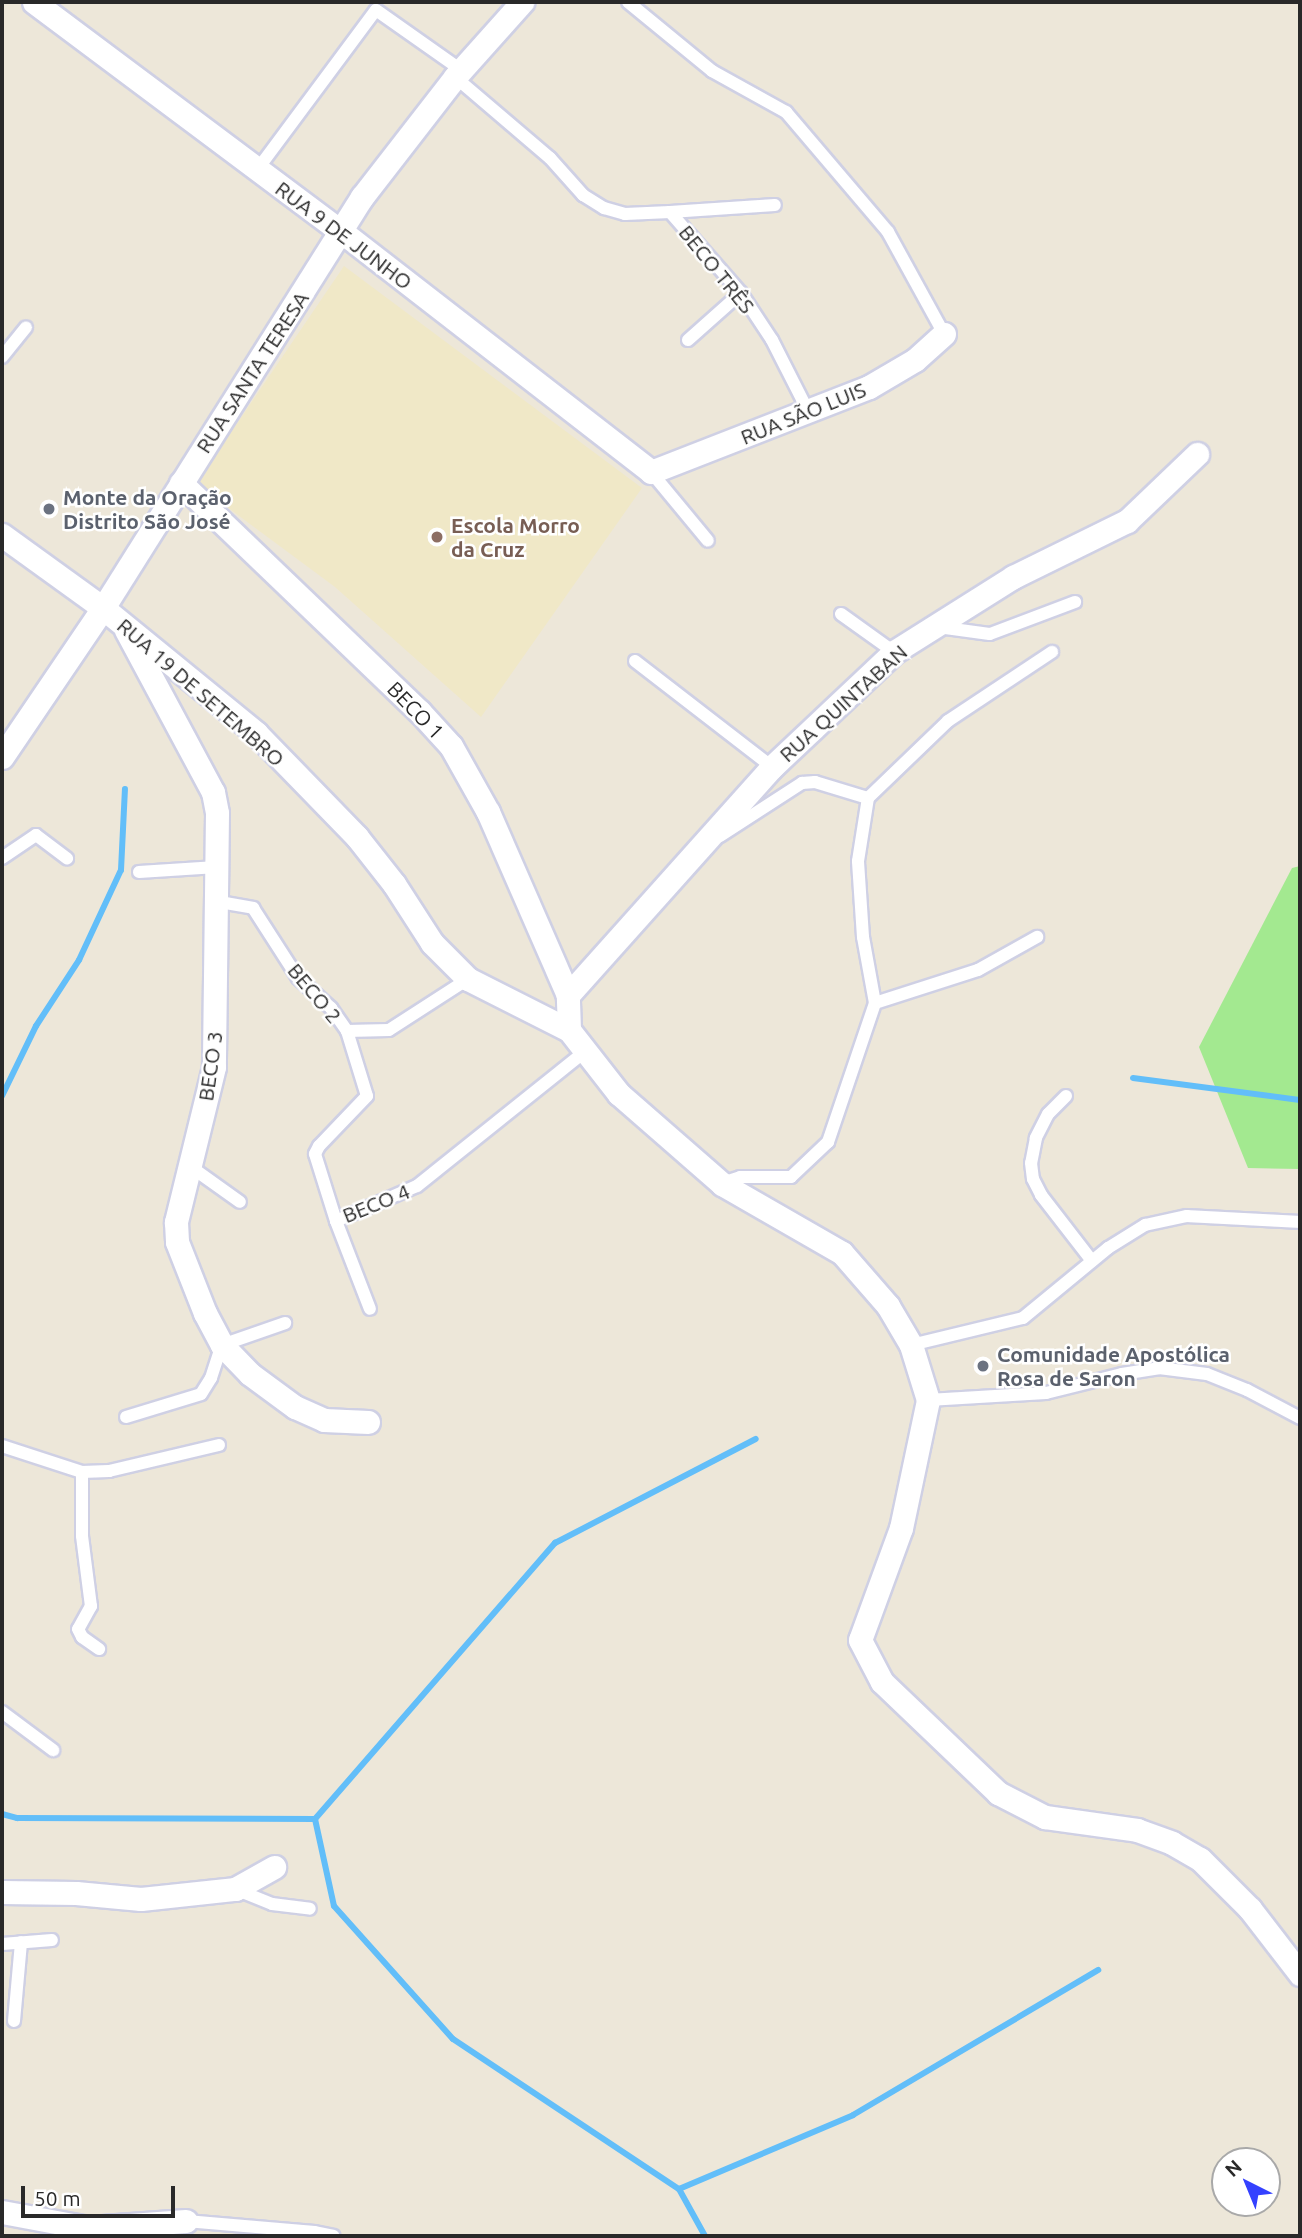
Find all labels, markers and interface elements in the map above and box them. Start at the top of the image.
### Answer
street label: RUA 9 DE JUNHO [271,175,417,295]
street label: BECO TRÊS [674,220,760,318]
street label: RUA SANTA TERESA [190,287,314,457]
street label: RUA SÃO LUIS [737,376,869,450]
place label: Monte da Oração Distrito São José [63,484,232,534]
marker: Monte da Oração Distrito São José [41,501,57,517]
place label: Escola Morro da Cruz [451,512,580,562]
marker: Escola Morro da Cruz [429,529,445,545]
street label: RUA 19 DE SETEMBRO [112,613,290,771]
street label: RUA QUINTABAN [774,639,912,767]
street label: BECO 1 [382,676,450,744]
street label: BECO 2 [283,958,347,1028]
street label: BECO 3 [193,1029,227,1103]
street label: BECO 4 [339,1178,413,1228]
place label: Comunidade Apostólica Rosa de Saron [997,1341,1230,1391]
marker: Comunidade Apostólica Rosa de Saron [975,1358,991,1374]
north arrow [1211,2147,1281,2217]
text: N [1220,2155,1246,2181]
scale bar [24,2172,178,2216]
text: 50 m [34,2186,81,2210]

